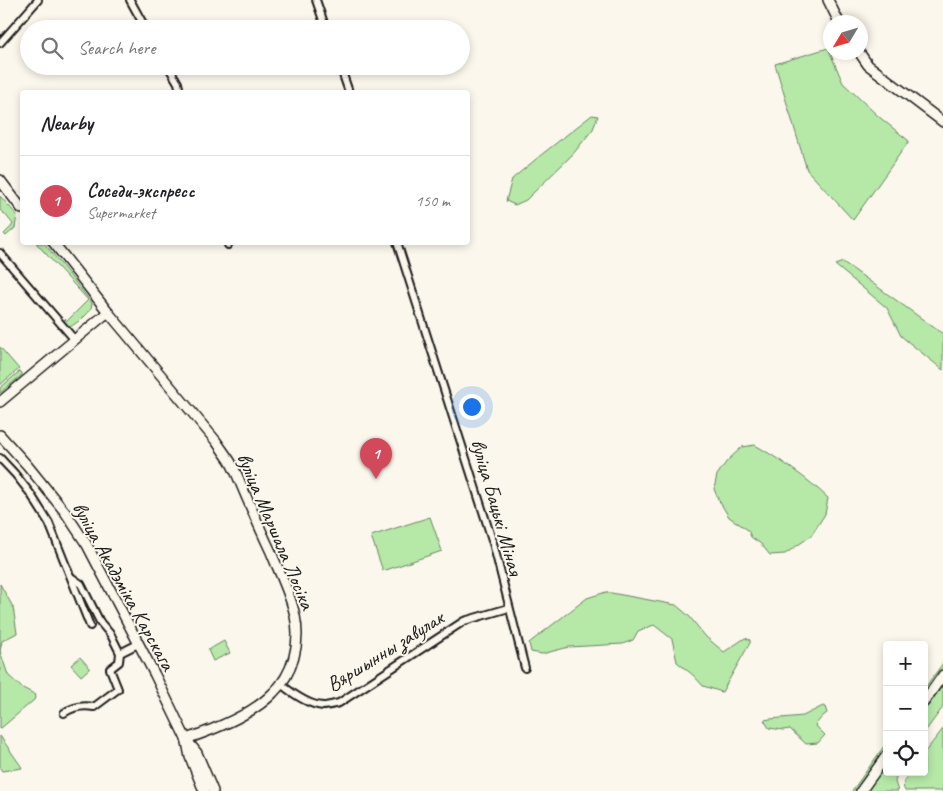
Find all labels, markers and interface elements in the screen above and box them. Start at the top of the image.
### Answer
north arrow [823,15,868,60]
search box [20,20,470,75]
icon: search [38,34,66,62]
text: Search here [78,36,155,60]
text: Nearby [40,110,93,136]
text: Соседи-экспресс [87,179,195,203]
text: 1 [52,191,60,211]
text: 150 m [416,191,450,211]
text: Supermarket [87,203,155,223]
your location [459,394,485,420]
street label: вуліца Бацькі Міная [465,436,529,579]
pin: 1 [360,438,392,479]
street label: вуліца Маршала Лосіка [231,449,321,615]
street label: вуліца Акадэміка Карскага [67,497,182,677]
street label: Вяршынны завулак [322,604,451,698]
map controls [883,641,928,776]
button: + [883,641,928,686]
button: − [883,686,928,731]
button: locate [883,731,928,776]

